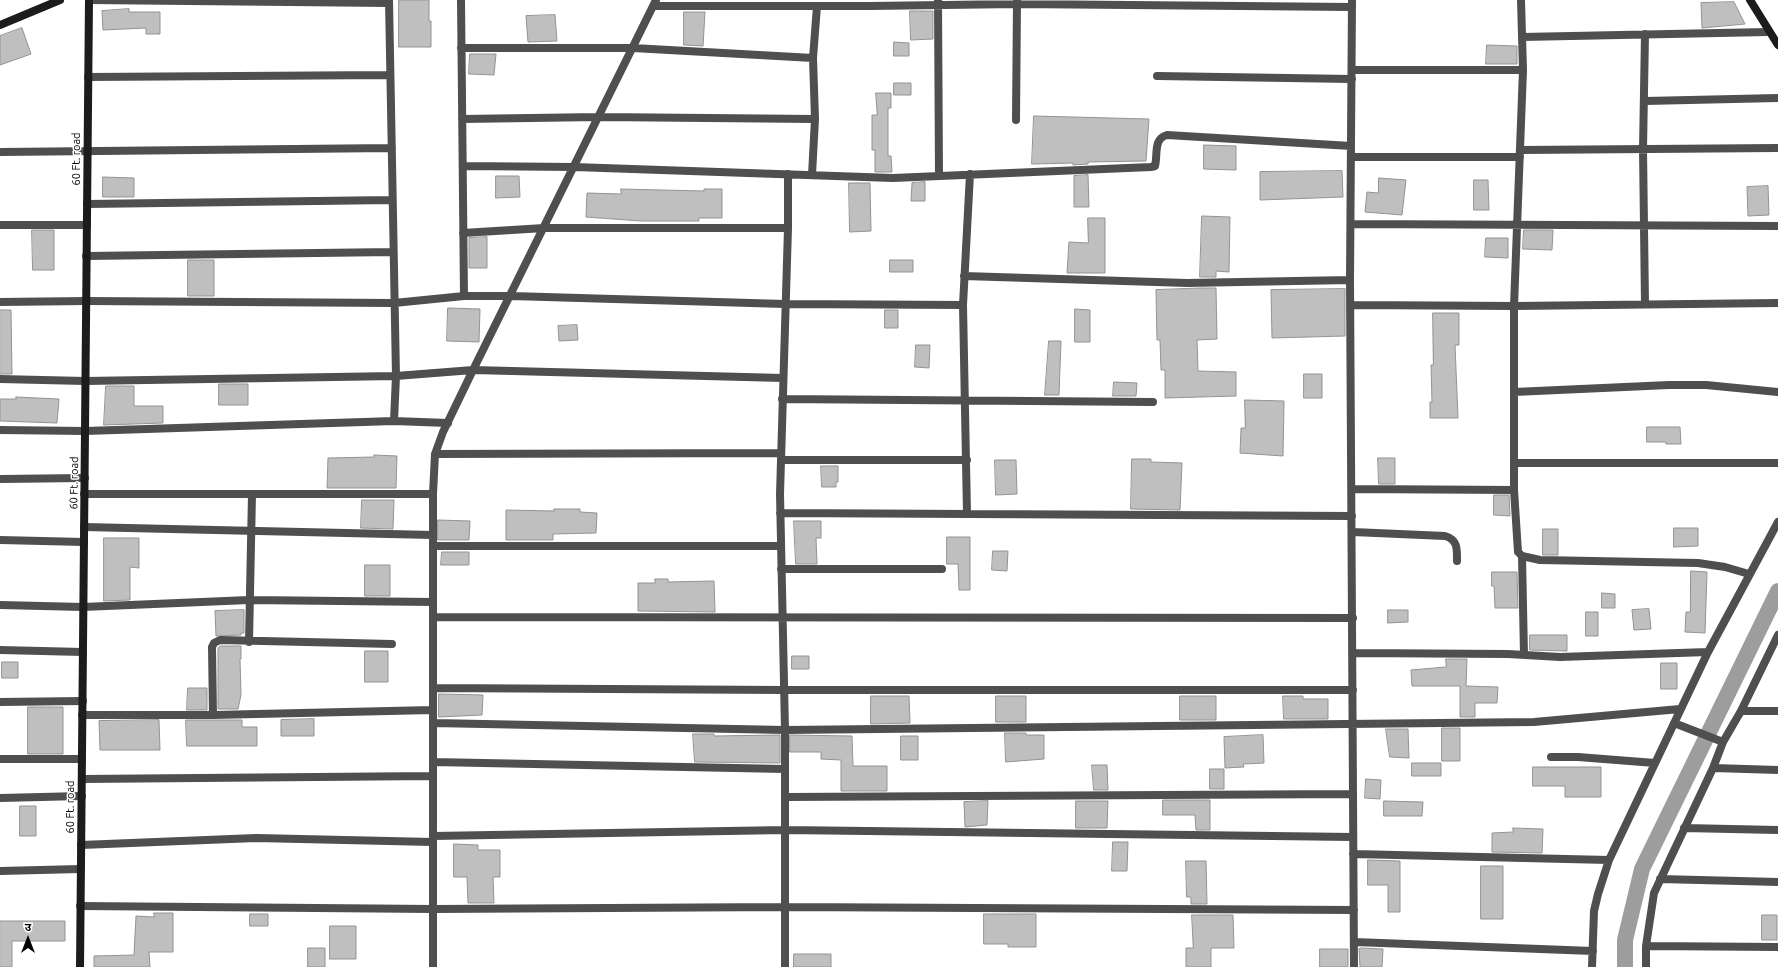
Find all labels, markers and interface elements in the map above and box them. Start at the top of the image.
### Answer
street label: 60 Ft. road [69,132,83,186]
street label: 60 Ft. road [67,456,81,510]
street label: 60 Ft. road [63,780,77,834]
north arrow [8,919,48,959]
text: उ [25,921,31,933]

